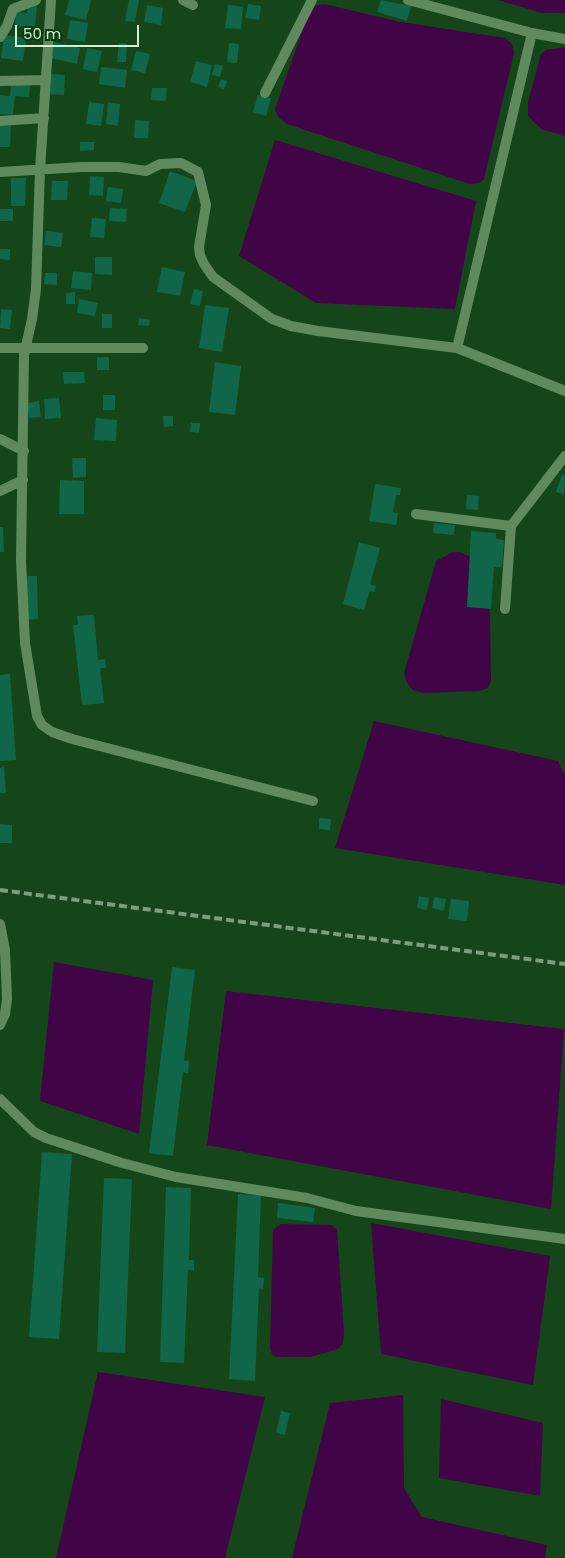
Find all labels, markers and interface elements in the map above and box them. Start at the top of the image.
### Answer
scale bar [18,15,141,47]
text: 50 m [23,23,61,44]

